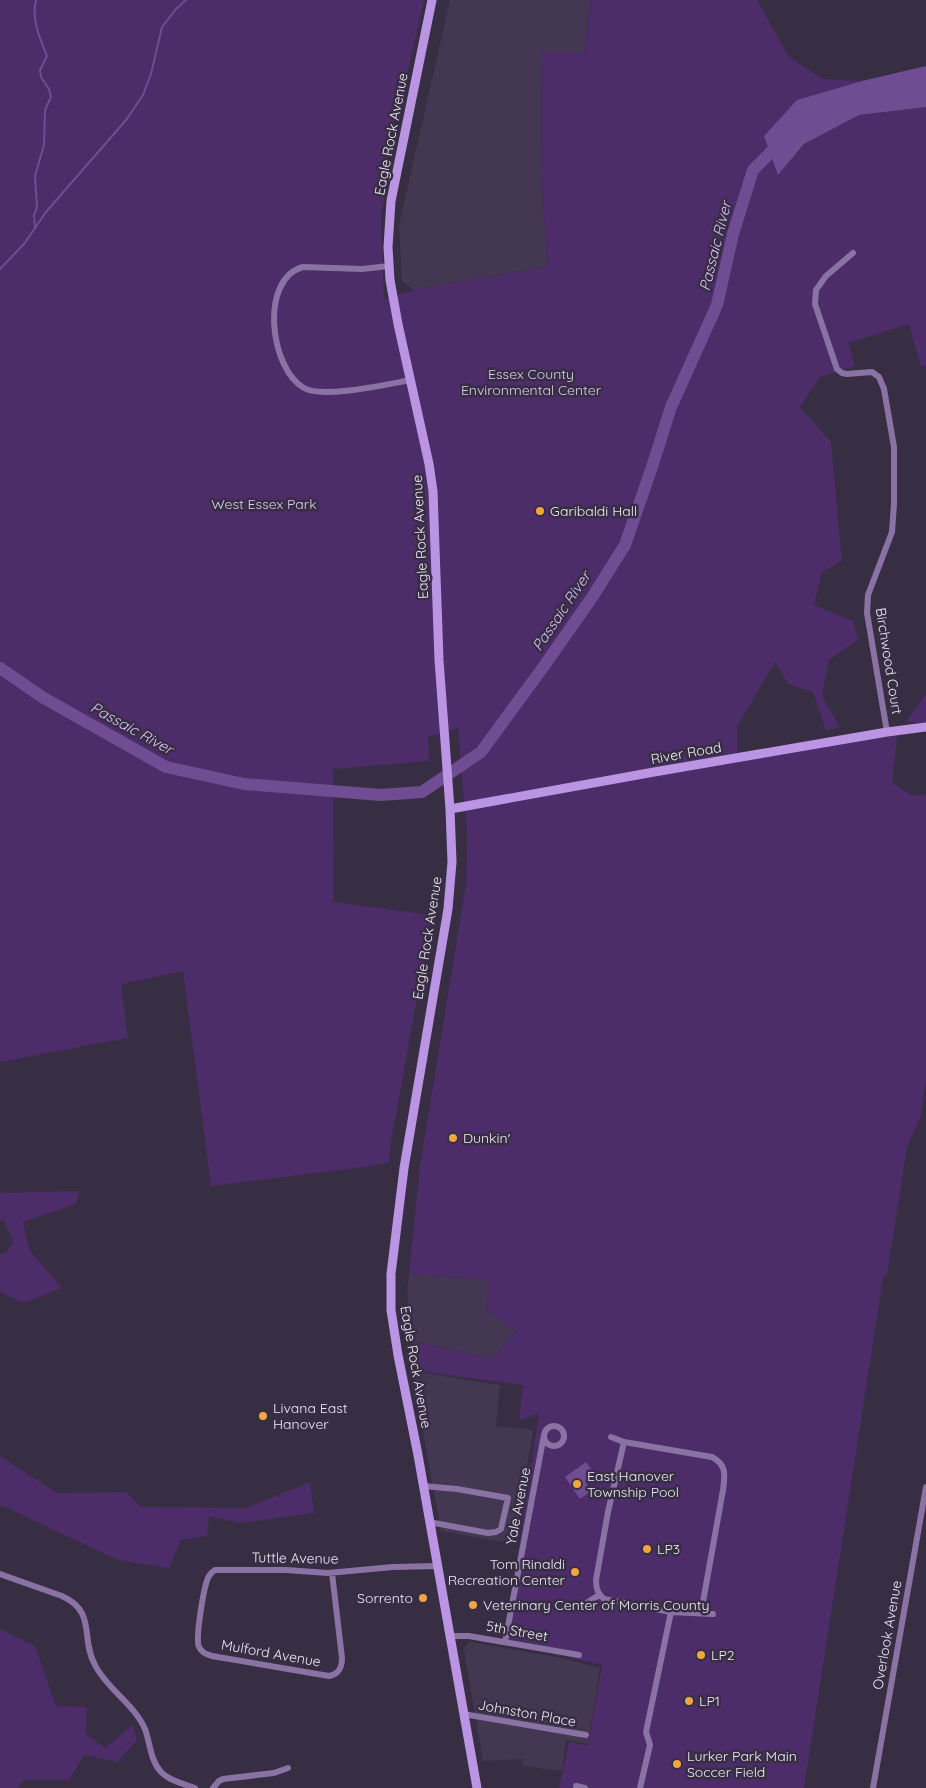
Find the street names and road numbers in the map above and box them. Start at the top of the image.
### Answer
street label: Eagle Rock Avenue [370,71,412,197]
street label: Eagle Rock Avenue [408,474,432,599]
street label: Birchwood Court [872,606,906,716]
street label: River Road [649,738,723,768]
street label: Eagle Rock Avenue [408,875,446,1001]
street label: Eagle Rock Avenue [396,1304,436,1430]
street label: Yale Avenue [502,1466,534,1546]
street label: Tuttle Avenue [251,1548,339,1568]
street label: Overlook Avenue [869,1579,905,1691]
street label: 5th Street [485,1617,550,1645]
street label: Mulford Avenue [220,1635,322,1671]
street label: Johnston Place [477,1696,578,1731]

